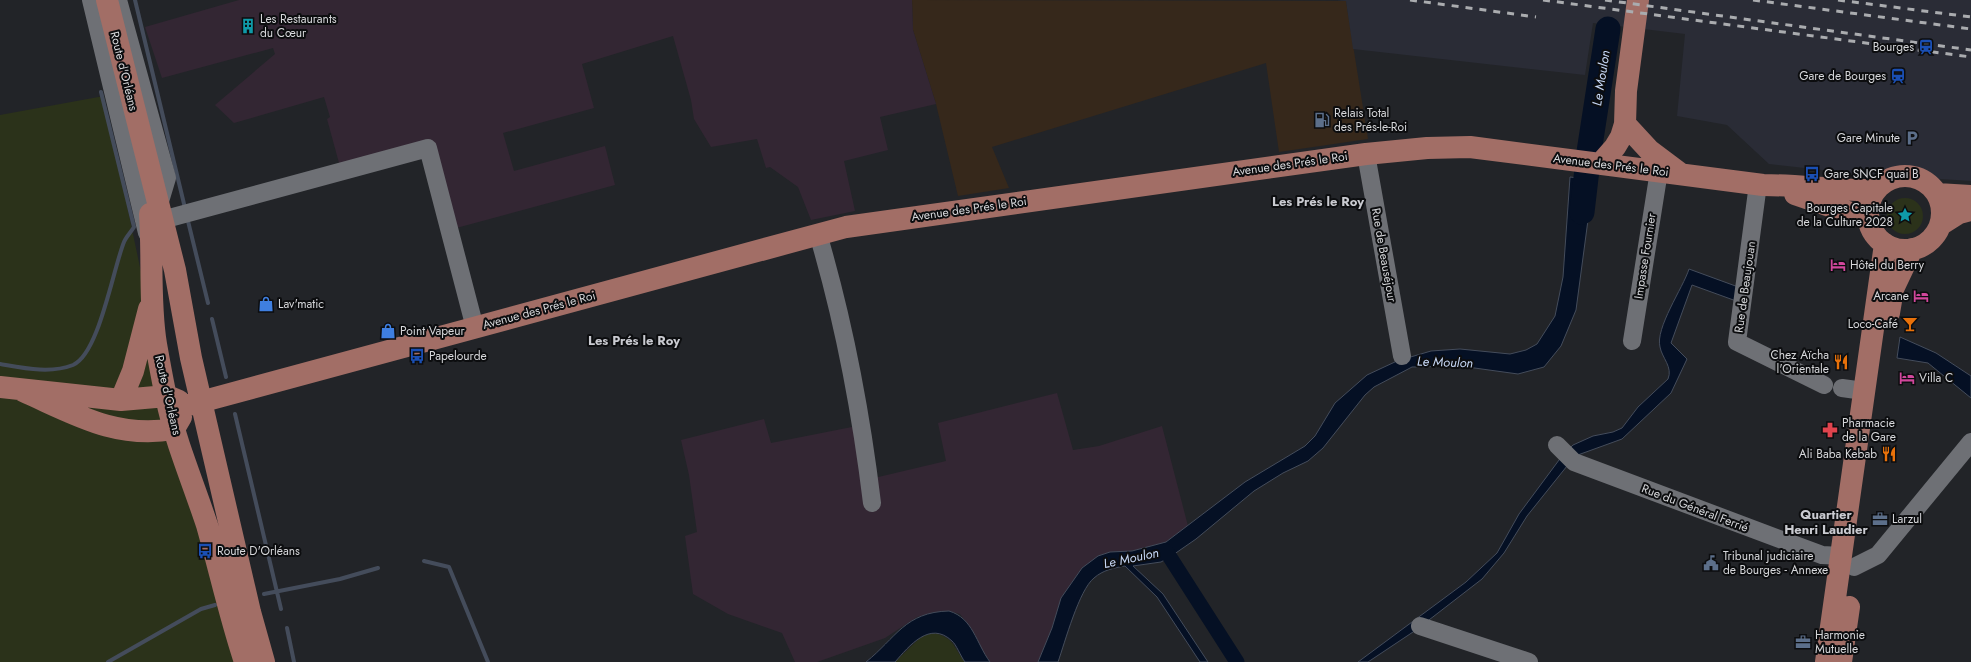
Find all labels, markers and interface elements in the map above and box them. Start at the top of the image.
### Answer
place label: Les Restaurants du Cœur [260,10,337,42]
building icon: Les Restaurants du Cœur [239,17,257,35]
street label: Route d'Orléans [105,29,143,113]
place label: Bourges [1873,38,1914,56]
station icon: Bourges [1917,38,1935,56]
water label: Le Moulon [1587,48,1615,107]
place label: Gare de Bourges [1799,67,1886,85]
station icon: Gare de Bourges [1889,67,1907,85]
place label: Relais Total des Prés-le-Roi [1334,104,1407,136]
fuel station icon: Relais Total des Prés-le-Roi [1313,111,1331,129]
place label: Gare Minute [1837,129,1900,147]
parking icon: Gare Minute [1903,129,1921,147]
street label: Avenue des Prés le Roi [1231,147,1349,181]
street label: Avenue des Prés le Roi [1552,149,1670,181]
bus stop icon: Gare SNCF quai B [1803,165,1821,183]
place label: Gare SNCF quai B [1824,165,1919,183]
street label: Avenue des Prés le Roi [910,192,1028,226]
district label: Les Prés le Roy [1272,192,1364,211]
place label: Bourges Capitale de la Culture 2028 [1797,199,1893,231]
street label: Rue de Beauséjour [1367,206,1401,304]
place icon: Bourges Capitale de la Culture 2028 [1896,206,1914,224]
street label: Impasse Fournier [1629,211,1661,300]
street label: Rue de Beaujouan [1730,240,1760,334]
hotel icon: Hôtel du Berry [1829,256,1847,274]
place label: Hôtel du Berry [1850,256,1925,274]
street label: Avenue des Prés le Roi [481,286,597,334]
place label: Arcane [1873,287,1909,305]
hotel icon: Arcane [1912,287,1930,305]
shop icon: Lav'matic [257,295,275,313]
place label: Lav'matic [278,295,324,313]
place label: Loco-Café [1848,315,1898,333]
bar icon: Loco-Café [1901,315,1919,333]
shop icon: Point Vapeur [379,322,397,340]
place label: Point Vapeur [400,322,465,340]
district label: Les Prés le Roy [588,331,680,350]
place label: Chez Aïcha l'Orientale [1771,346,1829,378]
bus stop icon: Papelourde [408,347,426,365]
place label: Papelourde [429,347,487,365]
water label: Le Moulon [1417,352,1474,372]
street label: Route d'Orléans [150,353,186,437]
restaurant icon: Chez Aïcha l'Orientale [1832,353,1850,371]
hotel icon: Villa C [1898,369,1916,387]
place label: Villa C [1919,369,1953,387]
place label: Pharmacie de la Gare [1842,414,1896,446]
pharmacy icon: Pharmacie de la Gare [1821,421,1839,439]
place label: Ali Baba Kebab [1799,445,1877,463]
restaurant icon: Ali Baba Kebab [1880,445,1898,463]
street label: Rue du Général Ferrié [1639,479,1751,537]
district label: Quartier Henri Laudier [1784,505,1869,539]
office icon: Larzul [1871,510,1889,528]
place label: Larzul [1892,510,1922,528]
bus stop icon: Route D'Orléans [196,542,214,560]
place label: Route D'Orléans [217,542,300,560]
water label: Le Moulon [1102,543,1161,573]
place label: Tribunal judiciaire de Bourges - Annexe [1723,547,1828,579]
public building icon: Tribunal judiciaire de Bourges - Annexe [1702,554,1720,572]
place label: Harmonie Mutuelle [1815,626,1865,658]
office icon: Harmonie Mutuelle [1794,633,1812,651]

